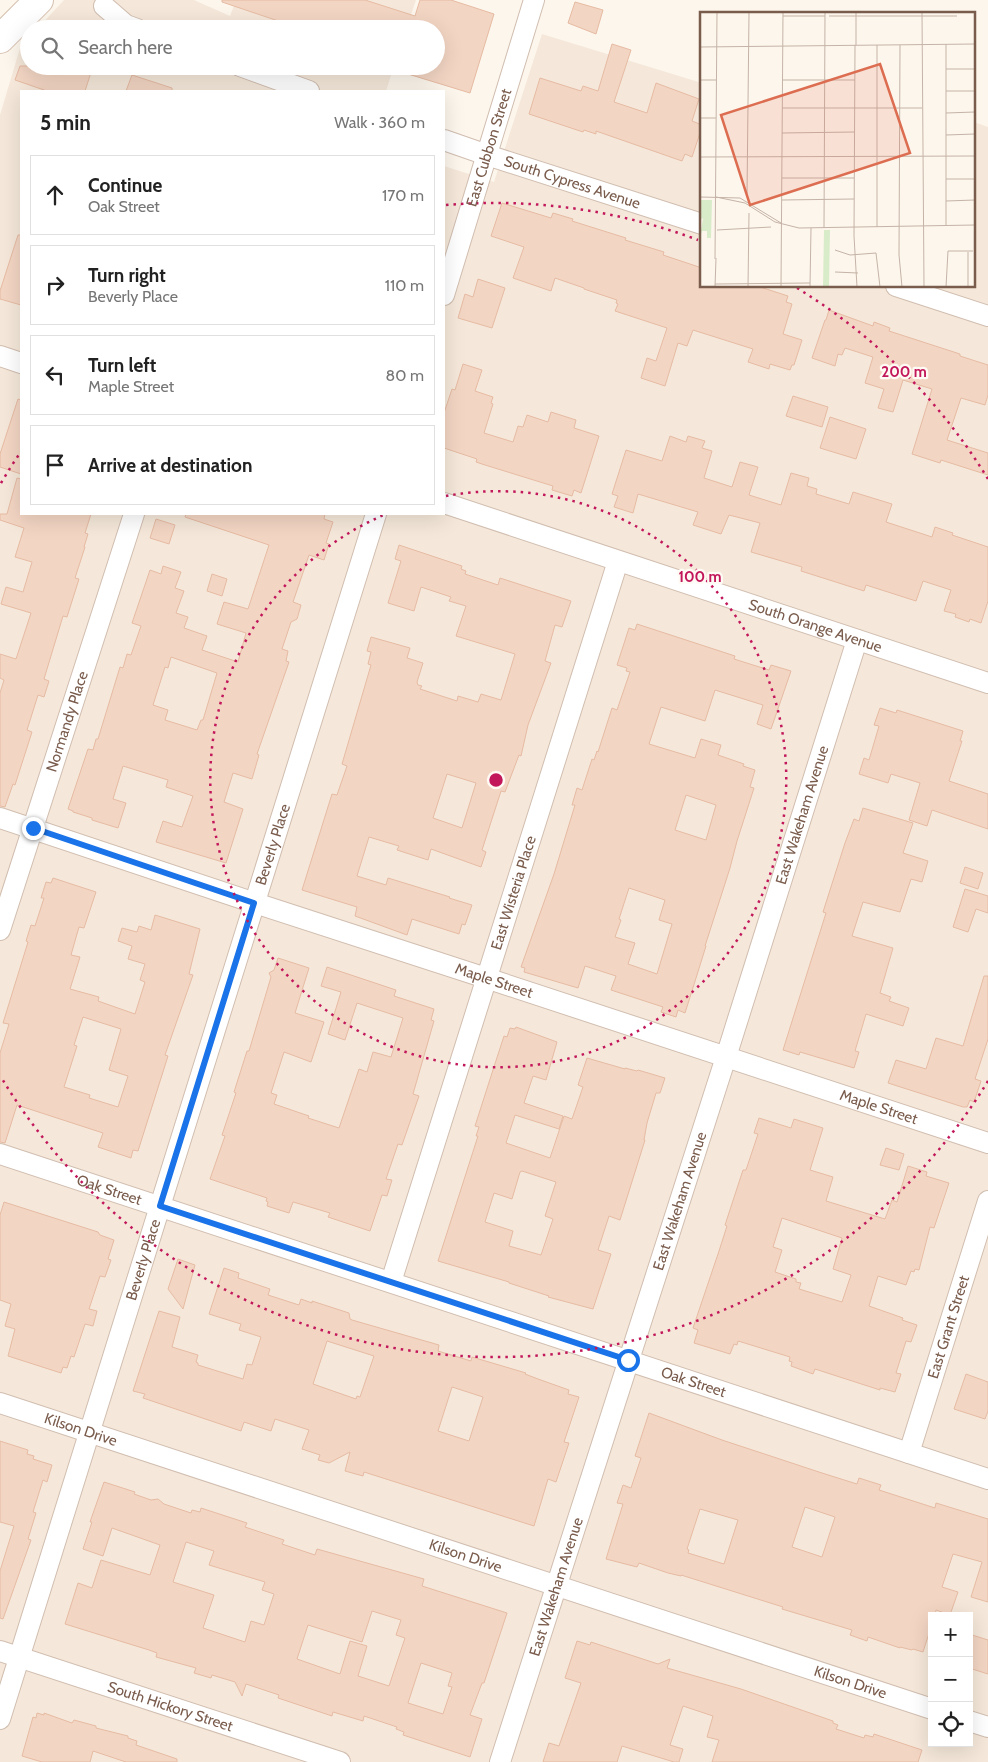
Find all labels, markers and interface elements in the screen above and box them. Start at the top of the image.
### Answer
inset map [700,12,976,288]
search box [20,20,445,75]
icon: search [38,34,66,62]
text: Search here [78,36,172,59]
street label: East Cubbon Street [462,87,515,209]
text: 5 min [40,110,91,135]
text: Walk · 360 m [334,113,425,132]
street label: South Cypress Avenue [502,152,643,213]
text: Continue [88,174,162,197]
icon: ahead [41,181,69,209]
text: 170 m [382,186,424,205]
text: Oak Street [88,197,160,216]
text: Turn right [88,264,166,287]
icon: right [41,271,69,299]
text: 110 m [385,276,424,295]
text: Beverly Place [88,287,178,306]
text: Turn left [88,354,156,377]
icon: left [41,361,69,389]
text: 200 m [881,363,927,381]
text: 80 m [386,366,424,385]
text: Maple Street [88,377,174,396]
icon: arrive [41,451,69,479]
text: Arrive at destination [88,454,252,477]
text: 100 m [678,568,722,586]
street label: South Orange Avenue [746,595,884,656]
street label: Normandy Place [42,668,92,774]
street label: East Wakeham Avenue [772,743,832,887]
centre of rings [487,771,505,789]
street label: Beverly Place [252,801,294,888]
route end [22,817,45,840]
street label: East Wisteria Place [487,833,540,952]
street label: Maple Street [453,960,535,1002]
street label: Maple Street [837,1086,920,1128]
street label: East Wakeham Avenue [649,1129,711,1273]
street label: Oak Street [74,1171,144,1209]
street label: Beverly Place [122,1217,165,1303]
street label: East Grant Street [924,1273,973,1381]
route start [617,1349,640,1372]
street label: Oak Street [659,1363,728,1401]
street label: Kilson Drive [42,1409,120,1450]
street label: East Wakeham Avenue [526,1515,587,1658]
street label: Kilson Drive [427,1536,505,1576]
map controls [928,1612,973,1747]
button: + [928,1612,973,1657]
button: − [928,1657,973,1702]
street label: Kilson Drive [812,1662,889,1703]
street label: South Hickory Street [105,1678,235,1735]
button: locate [928,1702,973,1747]

